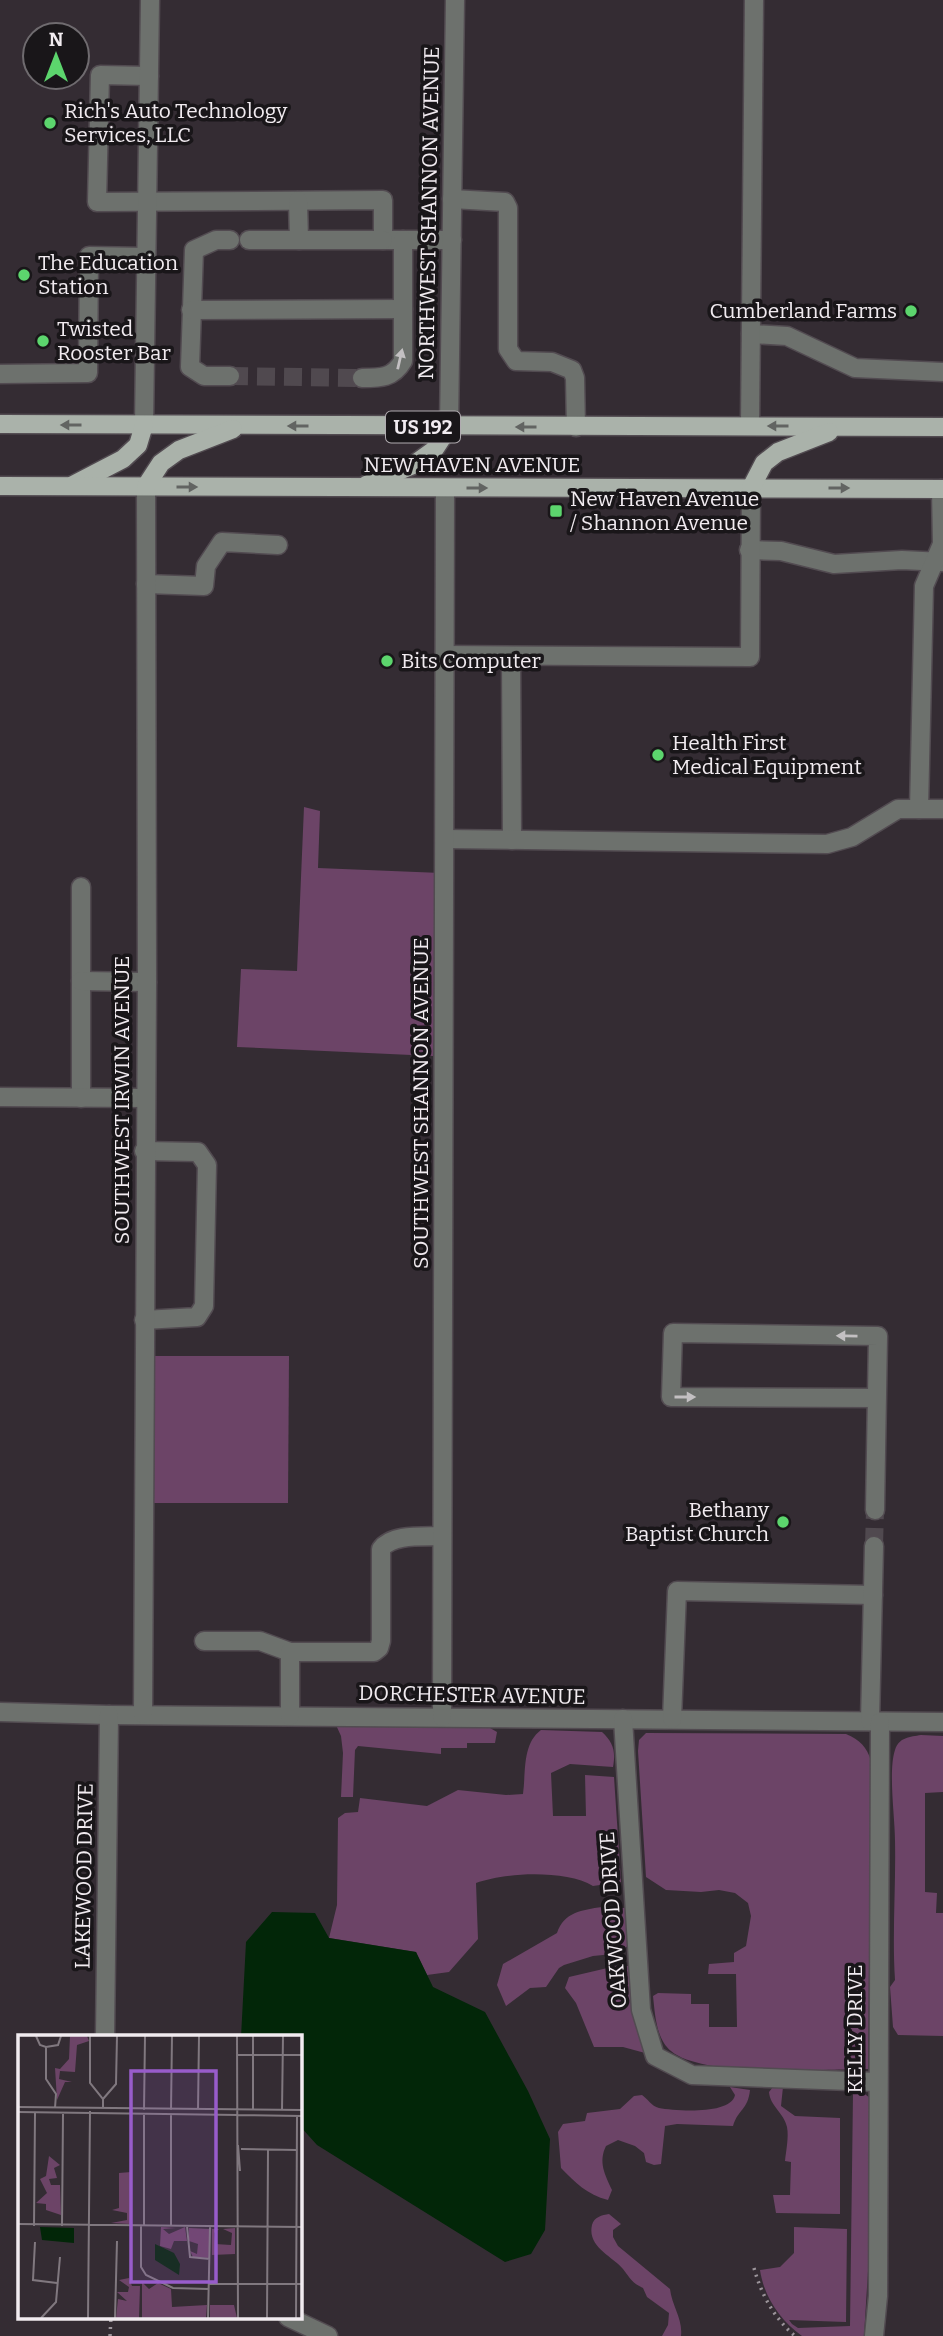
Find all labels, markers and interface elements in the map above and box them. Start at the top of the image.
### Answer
north arrow [21,21,91,91]
text: N [49,28,64,51]
street label: NORTHWEST SHANNON AVENUE [413,46,445,380]
place label: Rich's Auto Technology Services, LLC [64,98,288,148]
marker: Rich's Auto Technology Services, LLC [42,115,58,131]
place label: The Education Station [38,250,178,300]
marker: The Education Station [16,267,32,283]
place label: Cumberland Farms [710,298,897,324]
marker: Cumberland Farms [903,303,919,319]
place label: Twisted Rooster Bar [57,316,171,366]
marker: Twisted Rooster Bar [35,333,51,349]
one-way arrow [395,347,406,369]
road number: US 192 [386,412,460,442]
one-way arrow [59,419,81,431]
one-way arrow [287,420,309,432]
one-way arrow [766,420,788,432]
one-way arrow [514,421,536,433]
street label: NEW HAVEN AVENUE [364,452,580,478]
one-way arrow [176,481,198,493]
one-way arrow [466,482,488,494]
one-way arrow [828,482,850,494]
place label: New Haven Avenue / Shannon Avenue [570,486,759,536]
marker: New Haven Avenue / Shannon Avenue [548,503,564,519]
place label: Bits Computer [401,648,541,674]
marker: Bits Computer [379,653,395,669]
place label: Health First Medical Equipment [672,730,862,780]
marker: Health First Medical Equipment [650,747,666,763]
street label: SOUTHWEST SHANNON AVENUE [408,937,434,1269]
street label: SOUTHWEST IRWIN AVENUE [109,956,135,1244]
one-way arrow [836,1330,858,1342]
one-way arrow [675,1391,697,1403]
place label: Bethany Baptist Church [625,1497,770,1547]
marker: Bethany Baptist Church [775,1514,791,1530]
street label: DORCHESTER AVENUE [358,1680,586,1710]
street label: LAKEWOOD DRIVE [69,1783,99,1969]
street label: OAKWOOD DRIVE [594,1830,632,2010]
street label: KELLY DRIVE [842,1965,868,2094]
inset map [18,2035,301,2318]

